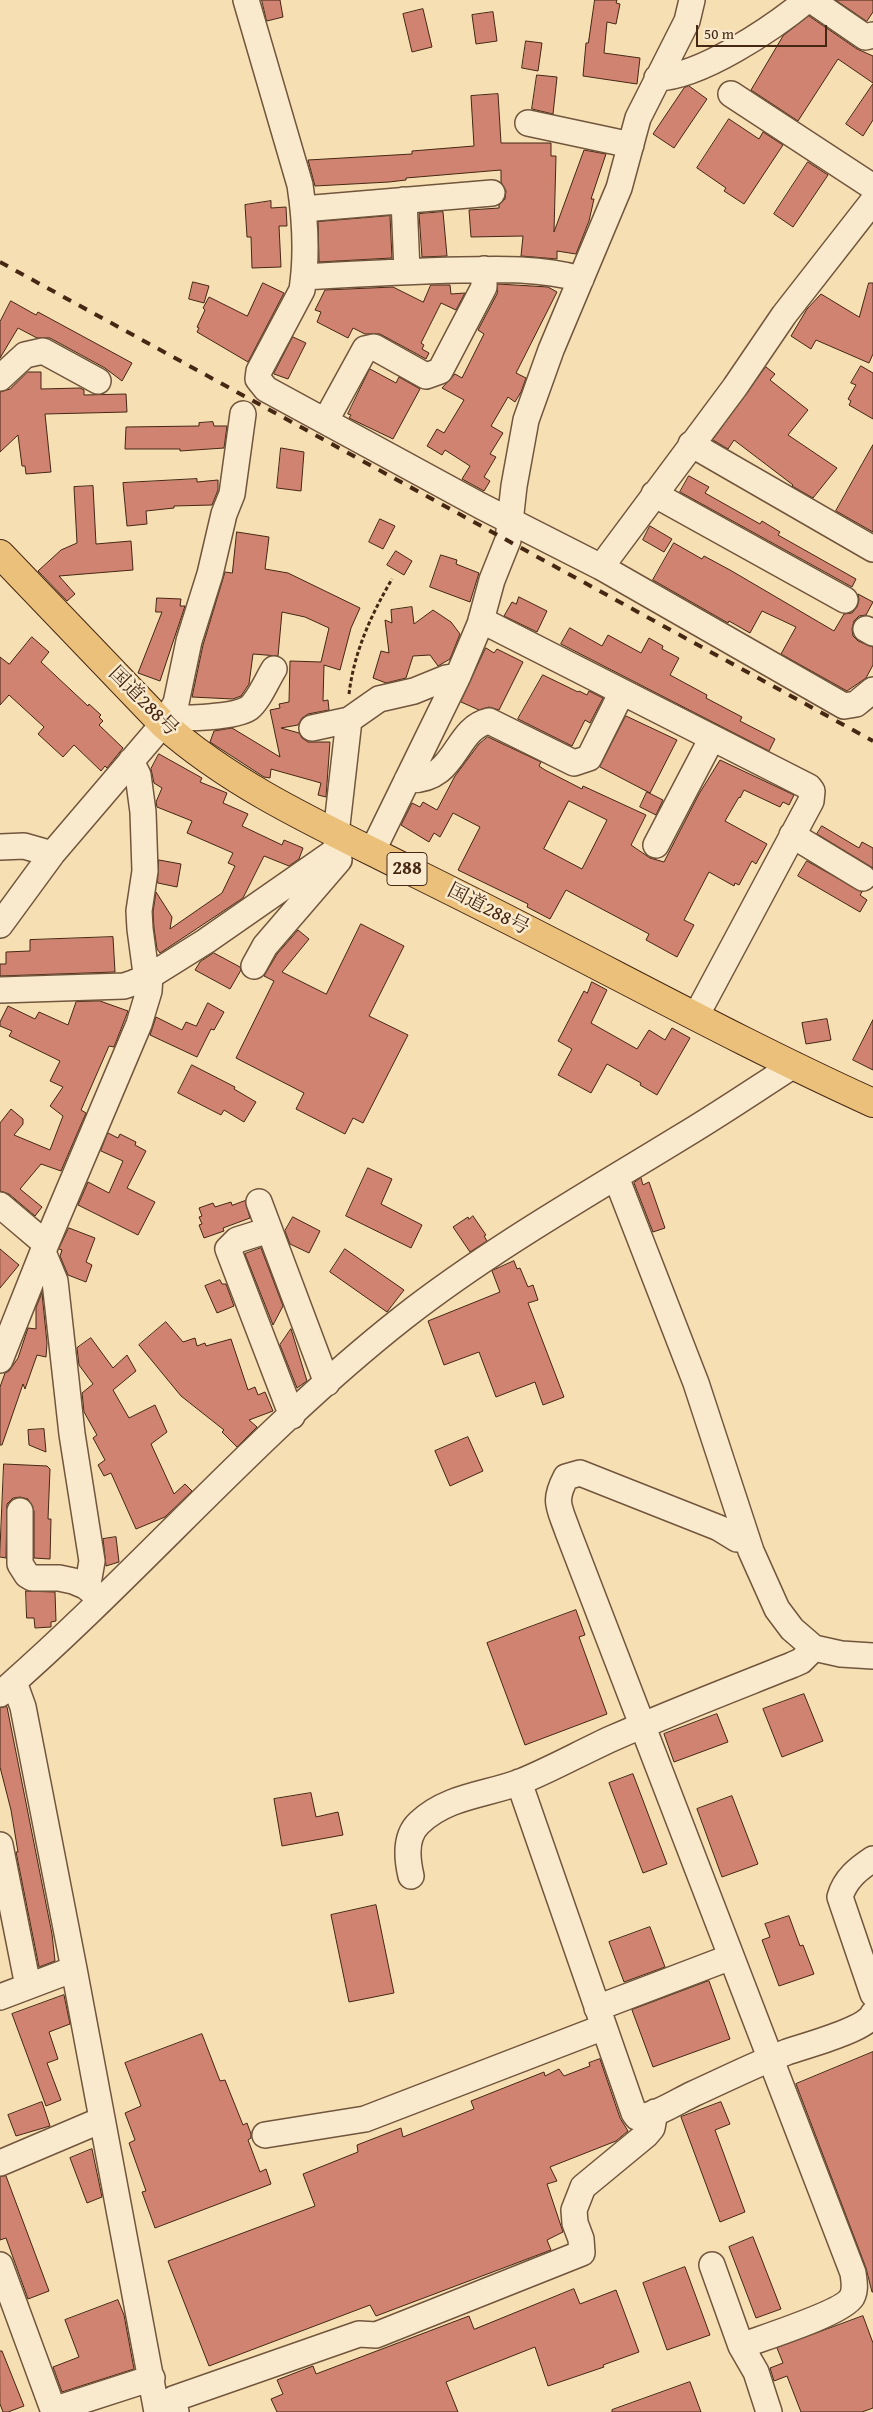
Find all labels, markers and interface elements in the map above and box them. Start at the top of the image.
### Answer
scale bar [698,15,829,47]
text: 50 m [704,23,734,44]
street label: 国道288号 [103,662,183,742]
road number: 288 [387,852,427,886]
street label: 国道288号 [443,879,533,941]

